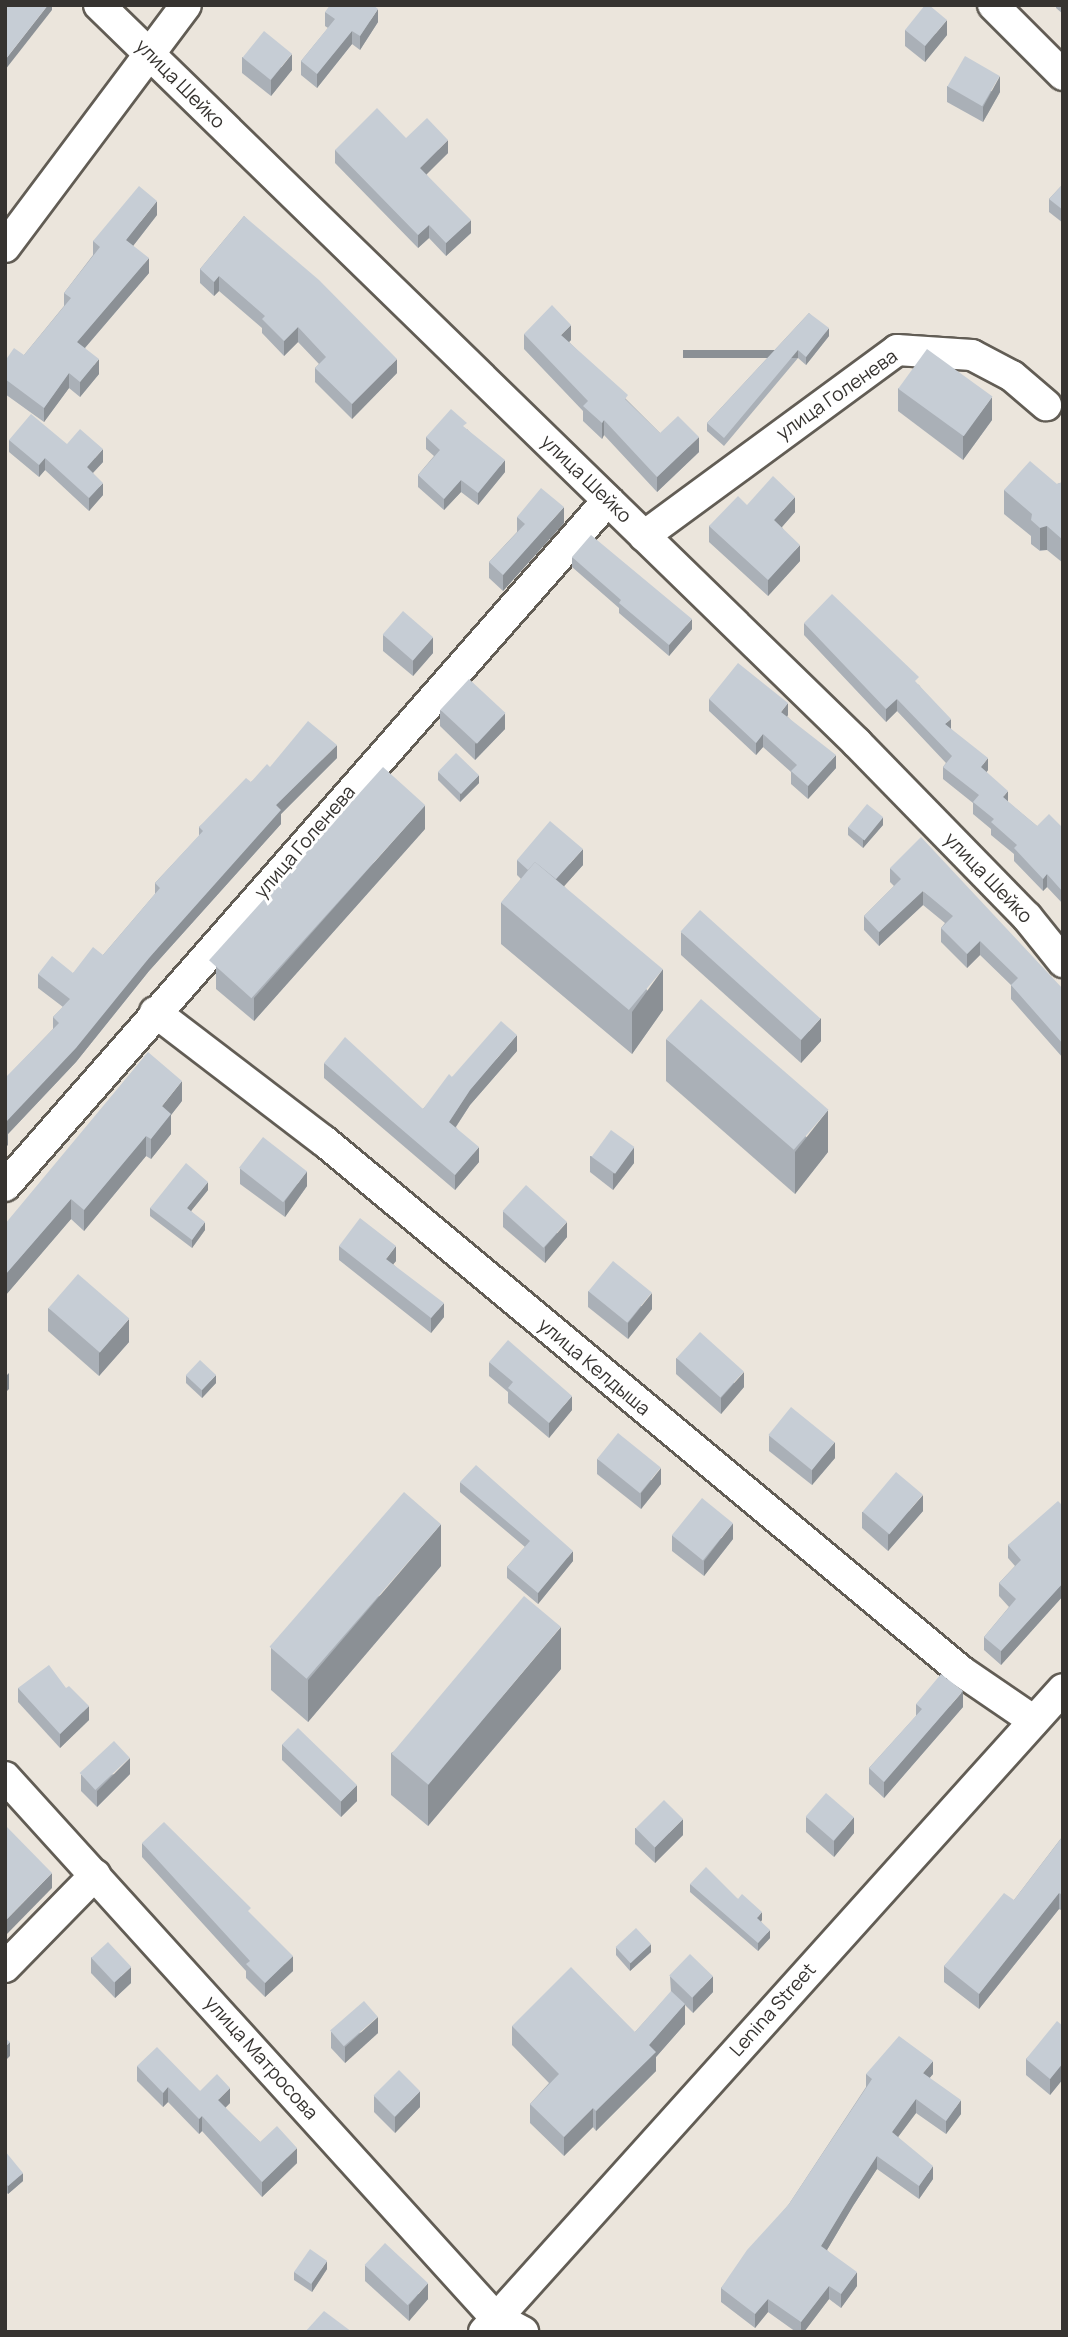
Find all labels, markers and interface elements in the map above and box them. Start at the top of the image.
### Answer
street label: улица Шейко [131,35,229,133]
street label: улица Голенева [772,345,902,445]
street label: улица Шейко [536,430,636,528]
street label: улица Голенева [250,781,360,903]
street label: улица Шейко [939,828,1037,928]
street label: улица Келдыша [533,1314,655,1420]
street label: Lenina Street [725,1959,821,2061]
street label: улица Матросова [200,1992,322,2124]

